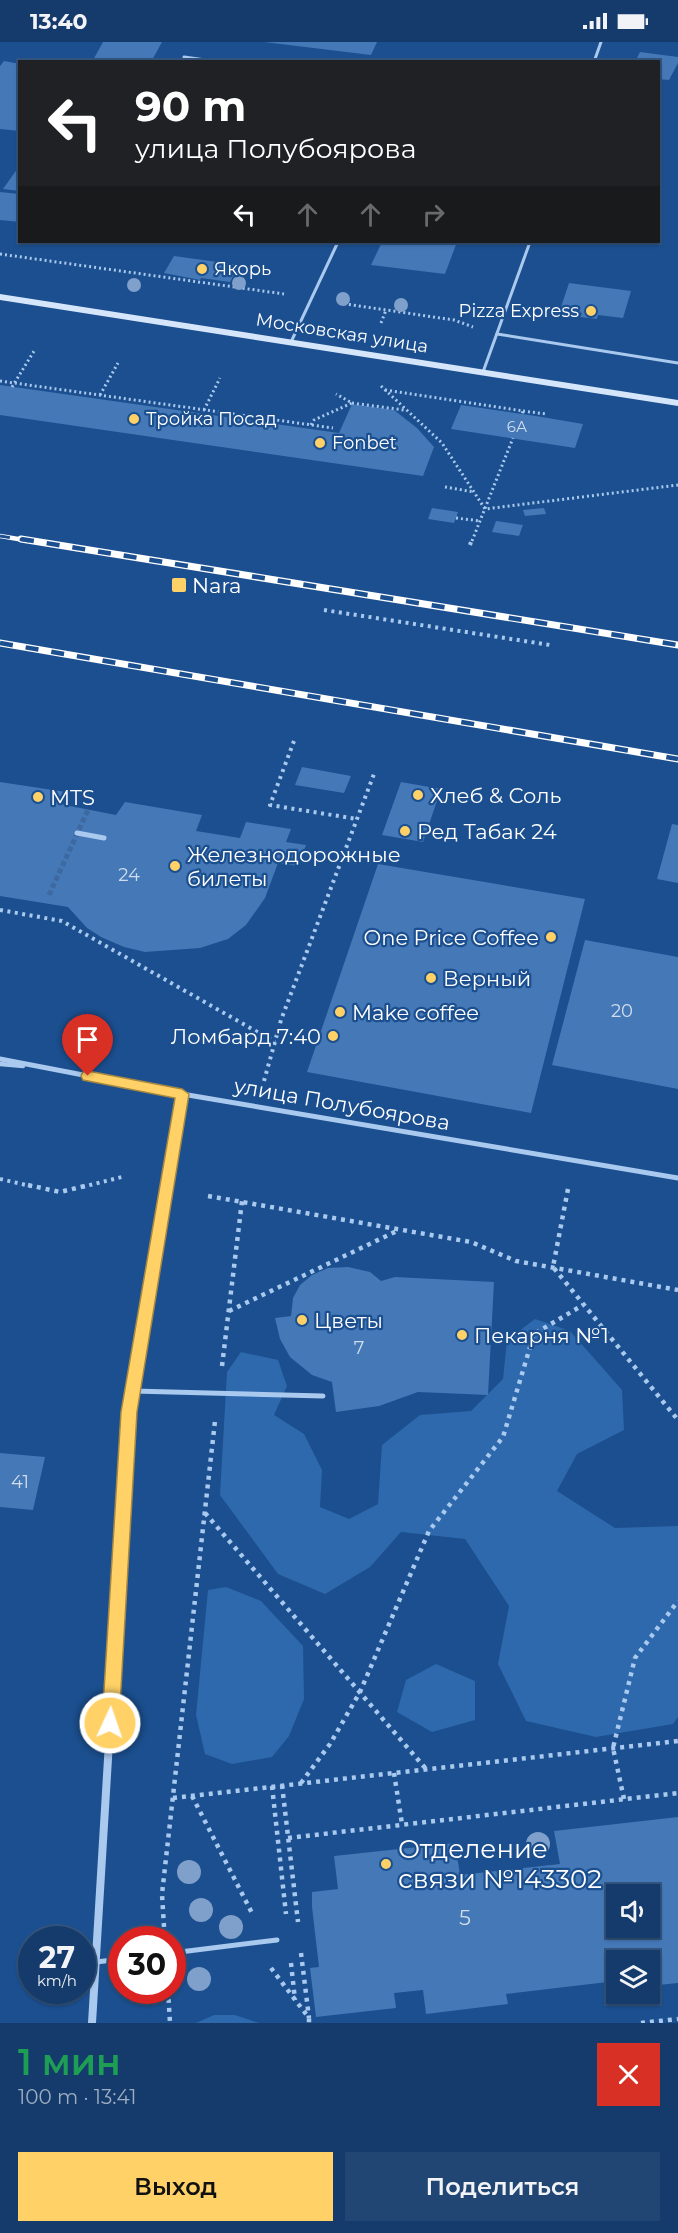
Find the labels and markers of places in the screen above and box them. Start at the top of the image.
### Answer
place label: Якорь [214,258,271,280]
marker: Якорь [195,262,209,276]
place label: Pizza Express [458,300,579,322]
marker: Pizza Express [584,304,598,318]
place label: Тройка Посад [146,408,277,430]
marker: Тройка Посад [127,412,141,426]
place label: Fonbet [332,432,397,454]
marker: Fonbet [313,436,327,450]
place label: Nara [192,573,241,598]
marker: Nara [170,576,188,594]
place label: Хлеб & Соль [430,783,562,808]
place label: MTS [50,785,95,810]
marker: Хлеб & Соль [411,788,425,802]
marker: MTS [31,790,45,804]
place label: Ред Табак 24 [417,819,557,844]
marker: Ред Табак 24 [398,824,412,838]
place label: Железнодорожные билеты [187,842,401,891]
marker: Железнодорожные билеты [168,859,182,873]
place label: One Price Coffee [364,925,539,950]
marker: One Price Coffee [544,930,558,944]
place label: Верный [443,966,531,991]
marker: Верный [424,971,438,985]
place label: Make coffee [352,1000,479,1025]
marker: Make coffee [333,1005,347,1019]
pin [62,1014,113,1076]
place label: Ломбард 7:40 [171,1024,321,1049]
marker: Ломбард 7:40 [326,1029,340,1043]
place label: Цветы [314,1308,383,1333]
marker: Цветы [295,1313,309,1327]
place label: Пекарня №1 [474,1323,609,1348]
marker: Пекарня №1 [455,1328,469,1342]
place label: Отделение связи №143302 [398,1833,602,1895]
marker: Отделение связи №143302 [379,1857,393,1871]

